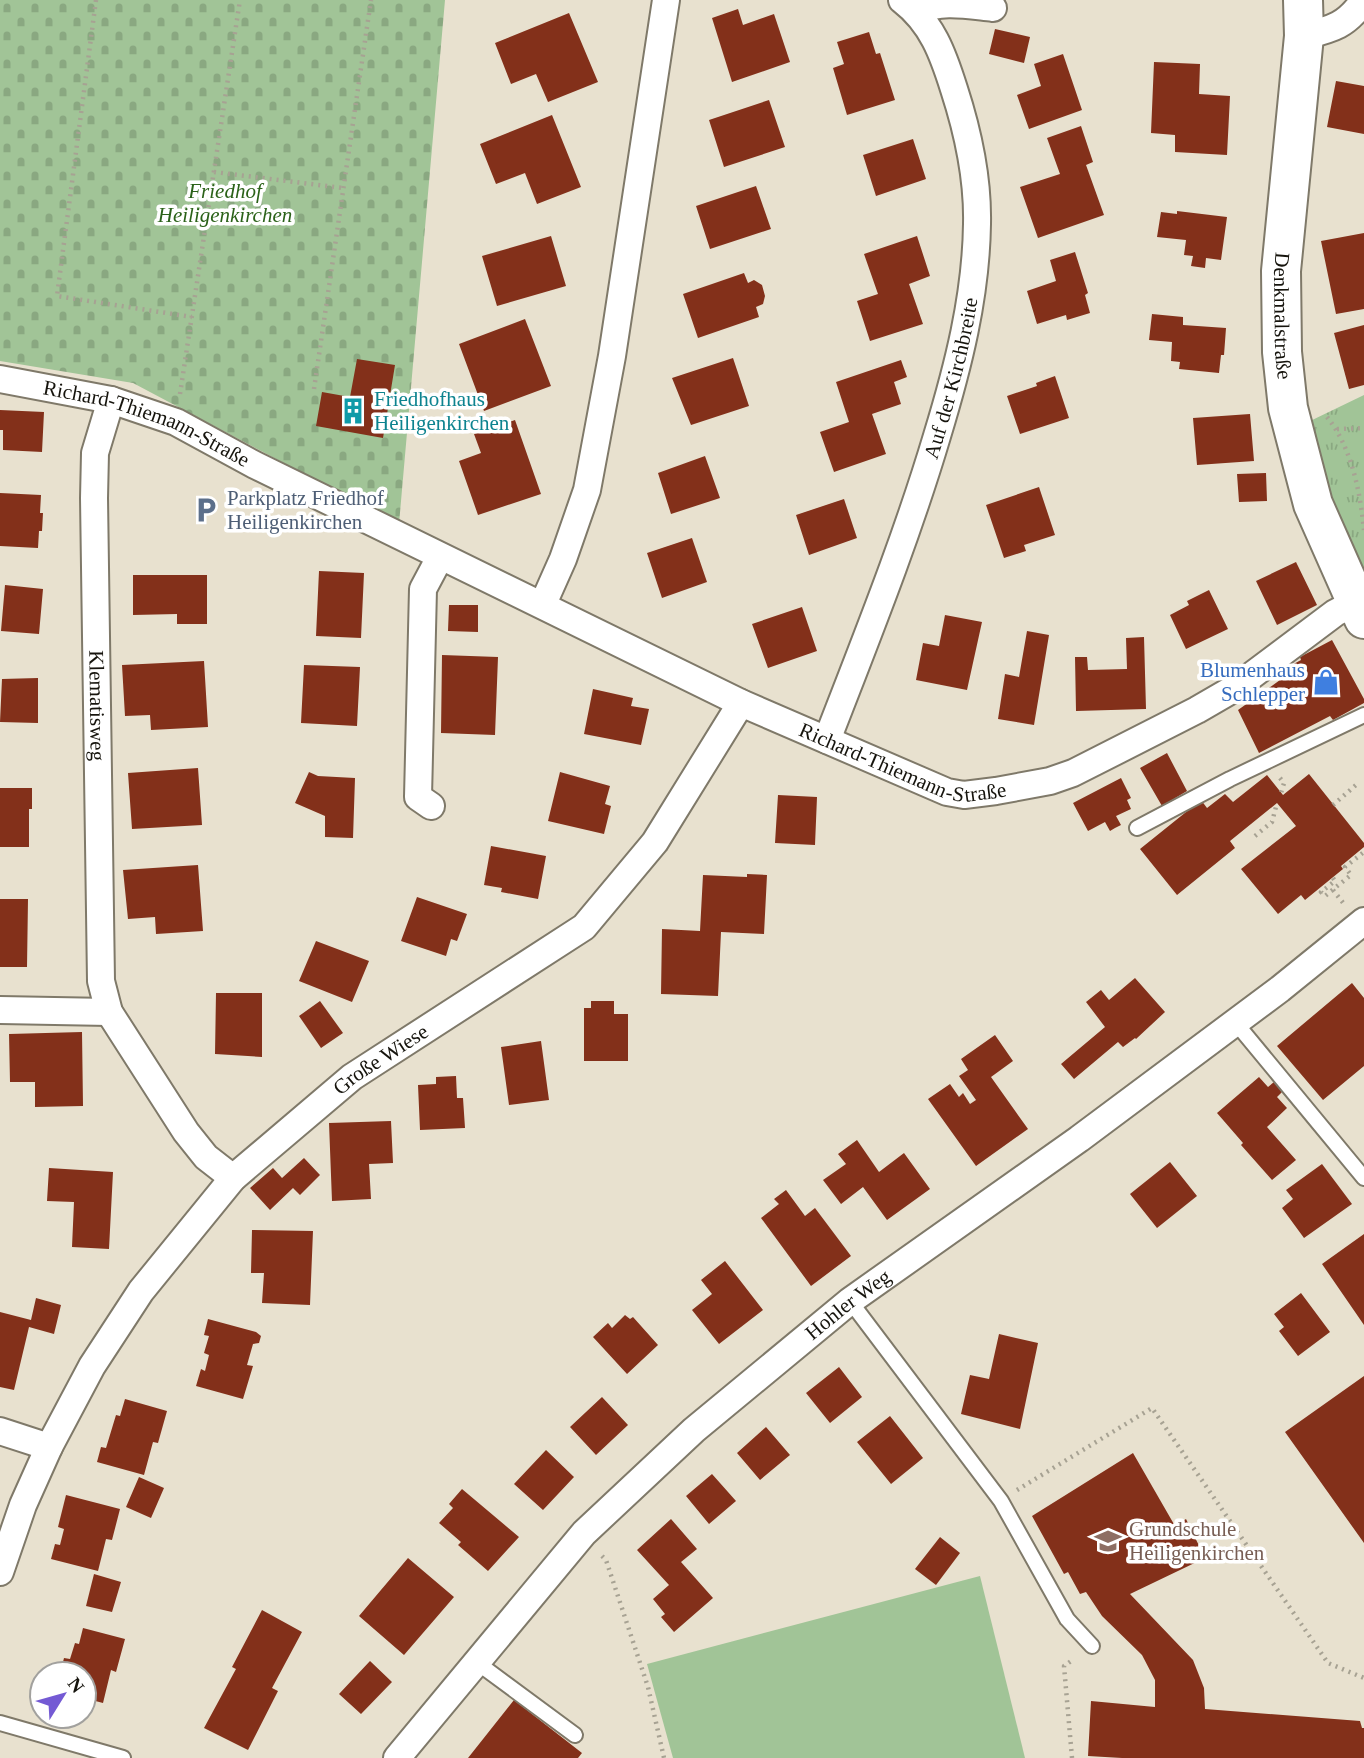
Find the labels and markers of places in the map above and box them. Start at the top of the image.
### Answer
place label: Friedhofhaus Heiligenkirchen [374,387,510,435]
building icon: Friedhofhaus Heiligenkirchen [338,396,368,426]
place label: Parkplatz Friedhof Heiligenkirchen [227,486,384,534]
parking icon: Parkplatz Friedhof Heiligenkirchen [191,495,221,525]
place label: Blumenhaus Schlepper [1200,658,1305,706]
shop icon: Blumenhaus Schlepper [1311,667,1341,697]
place label: Grundschule Heiligenkirchen [1129,1517,1265,1565]
school or university icon: Grundschule Heiligenkirchen [1093,1526,1123,1556]

